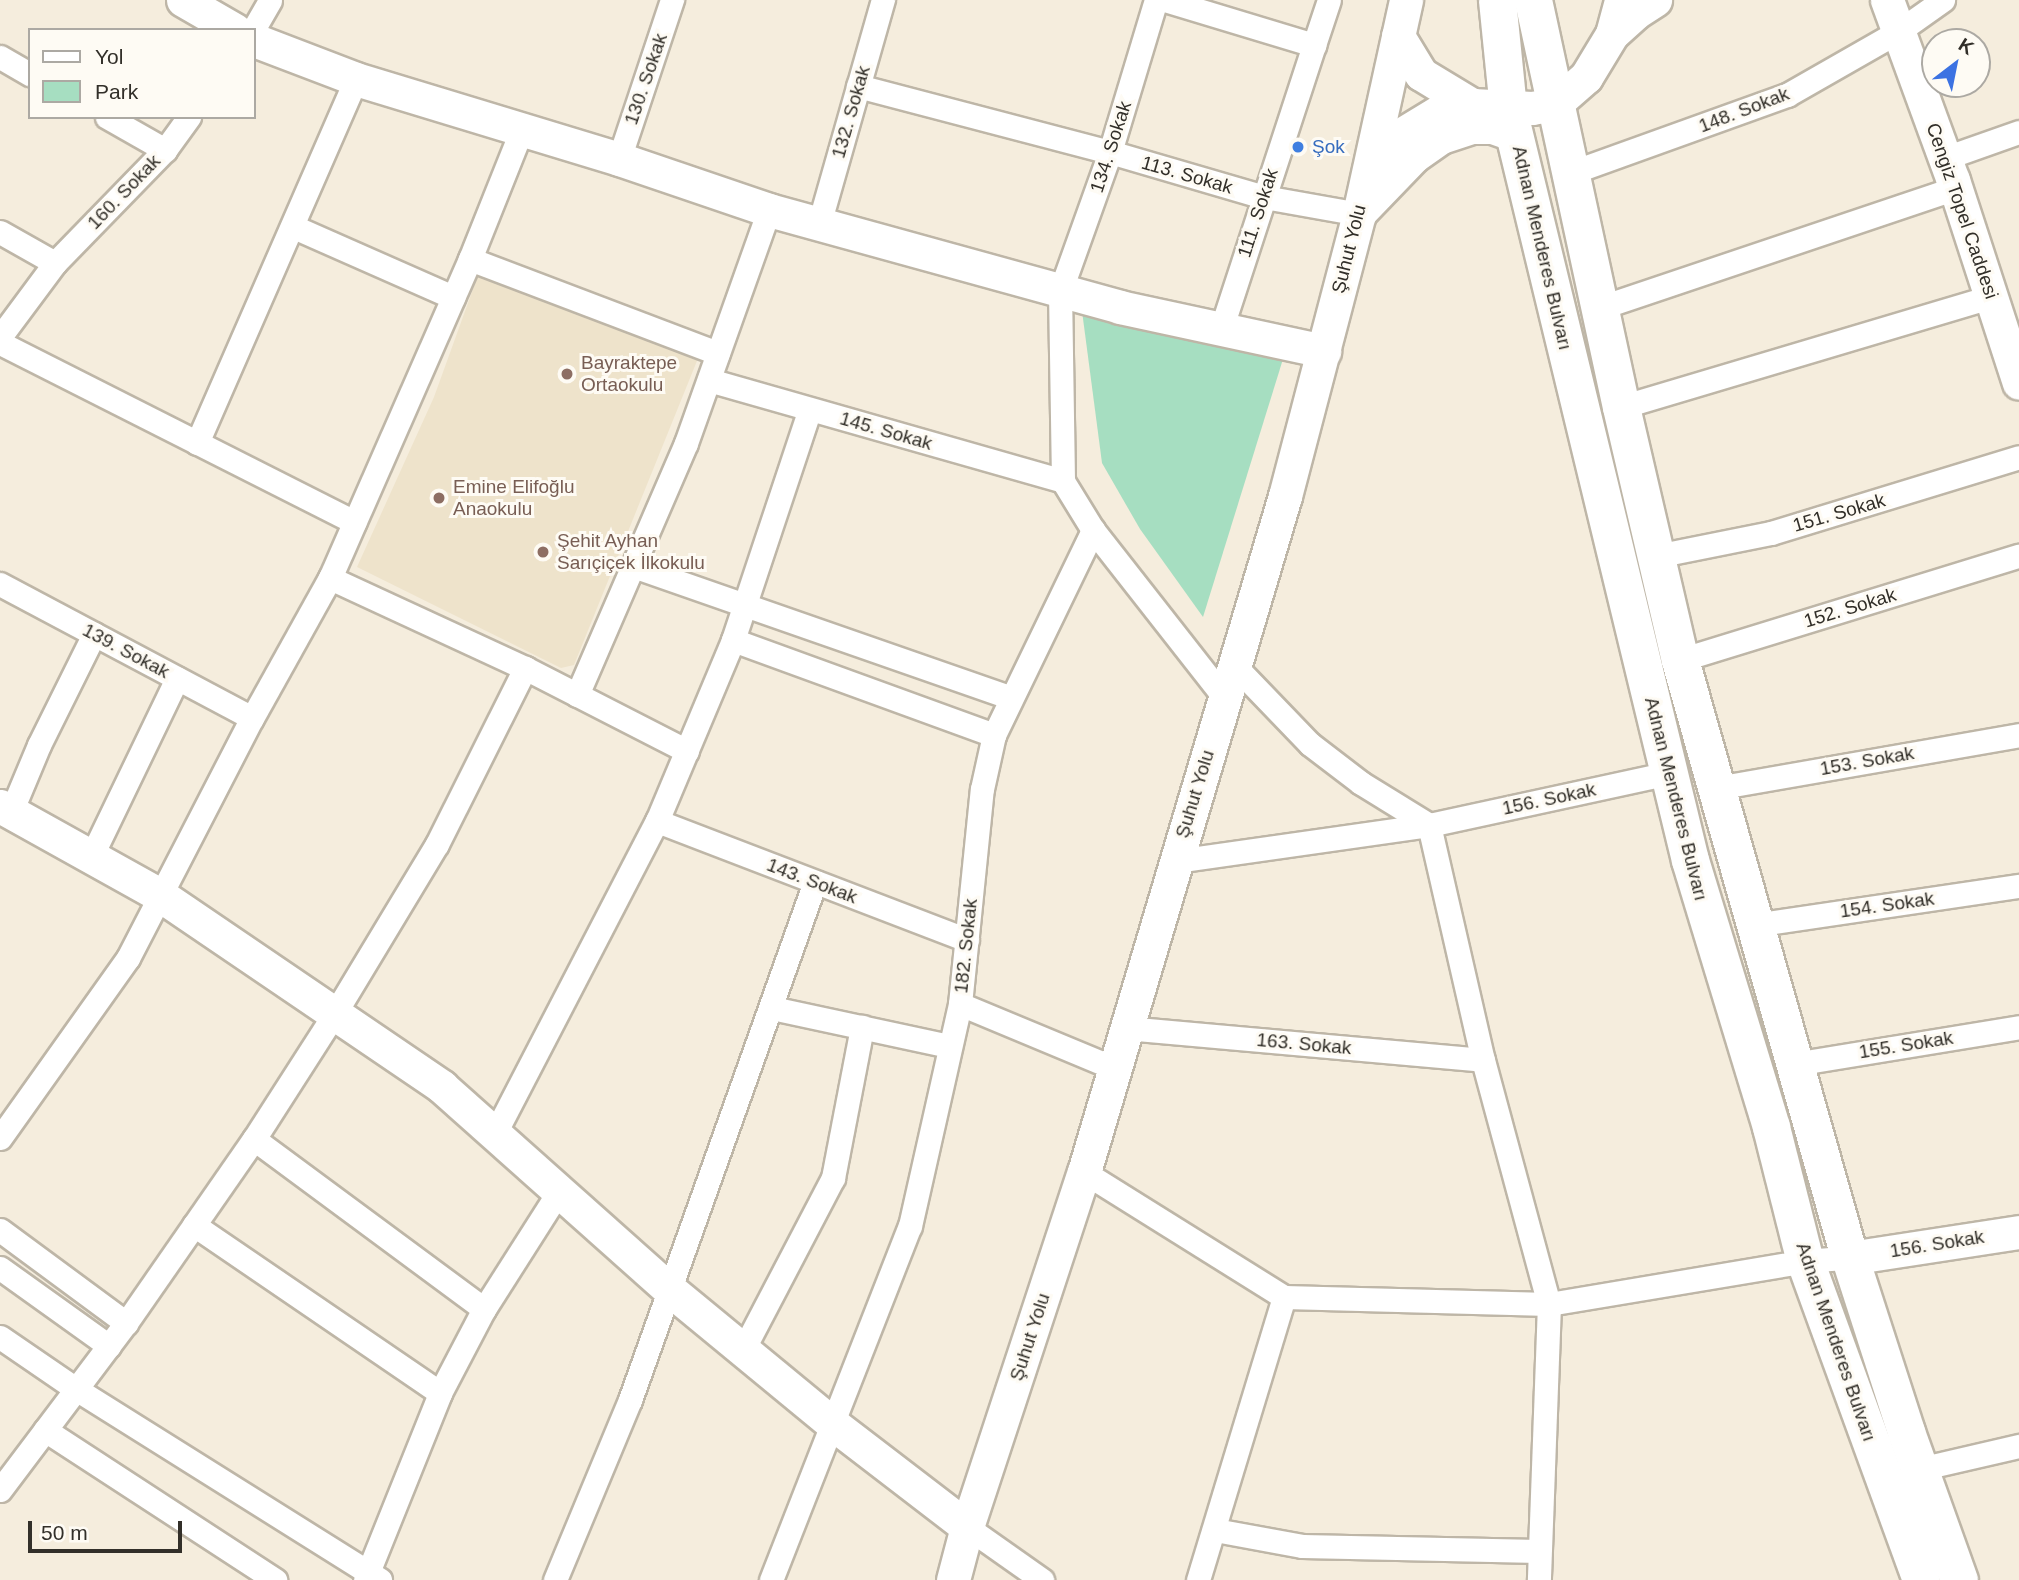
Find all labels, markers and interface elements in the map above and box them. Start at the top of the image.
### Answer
legend [28,28,256,119]
north arrow [1921,28,1991,98]
street label: 130. Sokak [620,30,672,128]
text: K [1955,34,1978,59]
text: Yol [95,45,123,68]
street label: 132. Sokak [827,63,875,161]
text: Park [95,80,138,103]
street label: 148. Sokak [1696,82,1792,138]
street label: 134. Sokak [1085,98,1137,196]
street label: Cengiz Topel Caddesi [1921,120,2003,302]
place label: Şok [1312,136,1345,158]
marker: Şok [1290,139,1306,155]
street label: Adnan Menderes Bulvarı [1507,144,1577,352]
street label: 160. Sokak [83,150,165,234]
street label: 113. Sokak [1139,151,1235,199]
street label: 111. Sokak [1233,166,1283,260]
street label: Şuhut Yolu [1327,202,1371,296]
place label: Bayraktepe Ortaokulu [581,352,677,396]
marker: Bayraktepe Ortaokulu [559,366,575,382]
street label: 145. Sokak [837,407,935,455]
place label: Emine Elifoğlu Anaokulu [453,476,574,520]
street label: 151. Sokak [1790,489,1888,537]
marker: Emine Elifoğlu Anaokulu [431,490,447,506]
place label: Şehit Ayhan Sarıçiçek İlkokulu [557,530,705,574]
marker: Şehit Ayhan Sarıçiçek İlkokulu [535,544,551,560]
street label: 152. Sokak [1801,583,1899,633]
street label: 139. Sokak [79,619,173,683]
street label: Adnan Menderes Bulvarı [1640,695,1712,903]
street label: 153. Sokak [1818,742,1916,780]
street label: Şuhut Yolu [1171,747,1219,841]
street label: 156. Sokak [1500,778,1598,820]
street label: 143. Sokak [764,853,860,909]
street label: 154. Sokak [1838,887,1936,923]
street label: 182. Sokak [950,898,982,994]
street label: 155. Sokak [1857,1026,1955,1064]
street label: 163. Sokak [1256,1029,1352,1059]
street label: 156. Sokak [1888,1225,1986,1263]
street label: Adnan Menderes Bulvarı [1791,1239,1881,1445]
street label: Şuhut Yolu [1005,1290,1055,1384]
scale bar [32,1506,186,1550]
text: 50 m [41,1521,88,1544]

